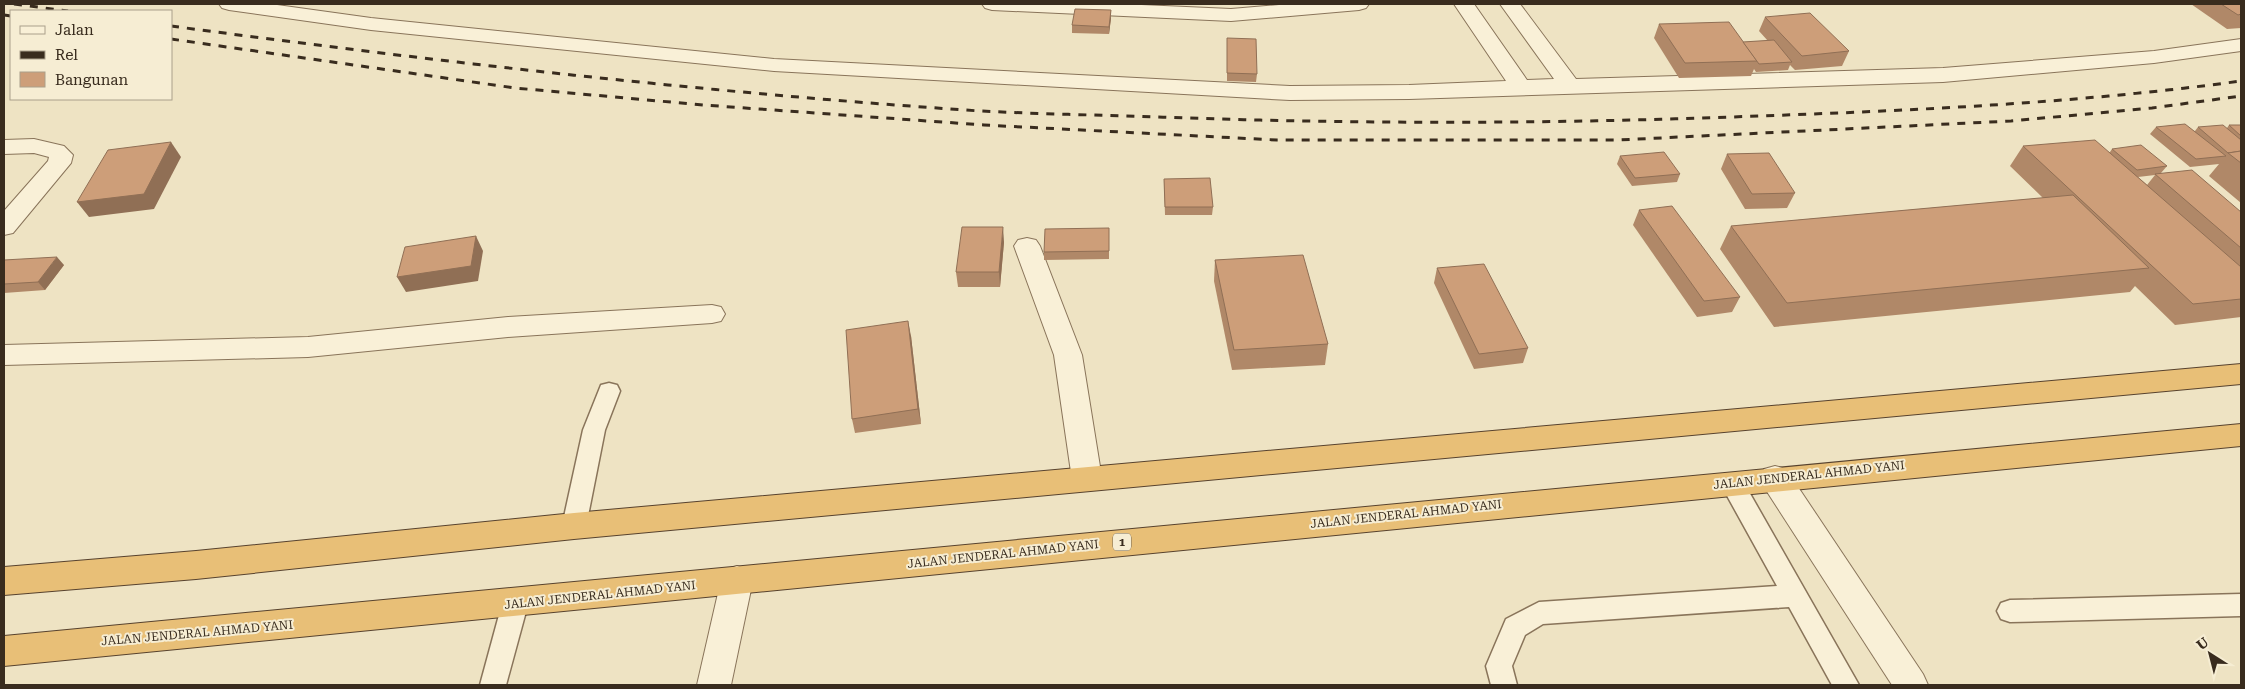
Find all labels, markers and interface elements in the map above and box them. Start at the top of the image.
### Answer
legend [10,10,172,100]
text: Jalan [55,21,94,39]
text: Rel [55,46,78,64]
text: Bangunan [55,71,128,89]
street label: JALAN JENDERAL AHMAD YANI [1713,458,1905,492]
street label: JALAN JENDERAL AHMAD YANI [1310,497,1502,531]
road number: 1 [1113,534,1131,550]
street label: JALAN JENDERAL AHMAD YANI [907,537,1099,571]
street label: JALAN JENDERAL AHMAD YANI [504,578,696,612]
street label: JALAN JENDERAL AHMAD YANI [101,618,293,648]
north arrow [2185,629,2235,679]
text: U [2193,634,2212,653]

